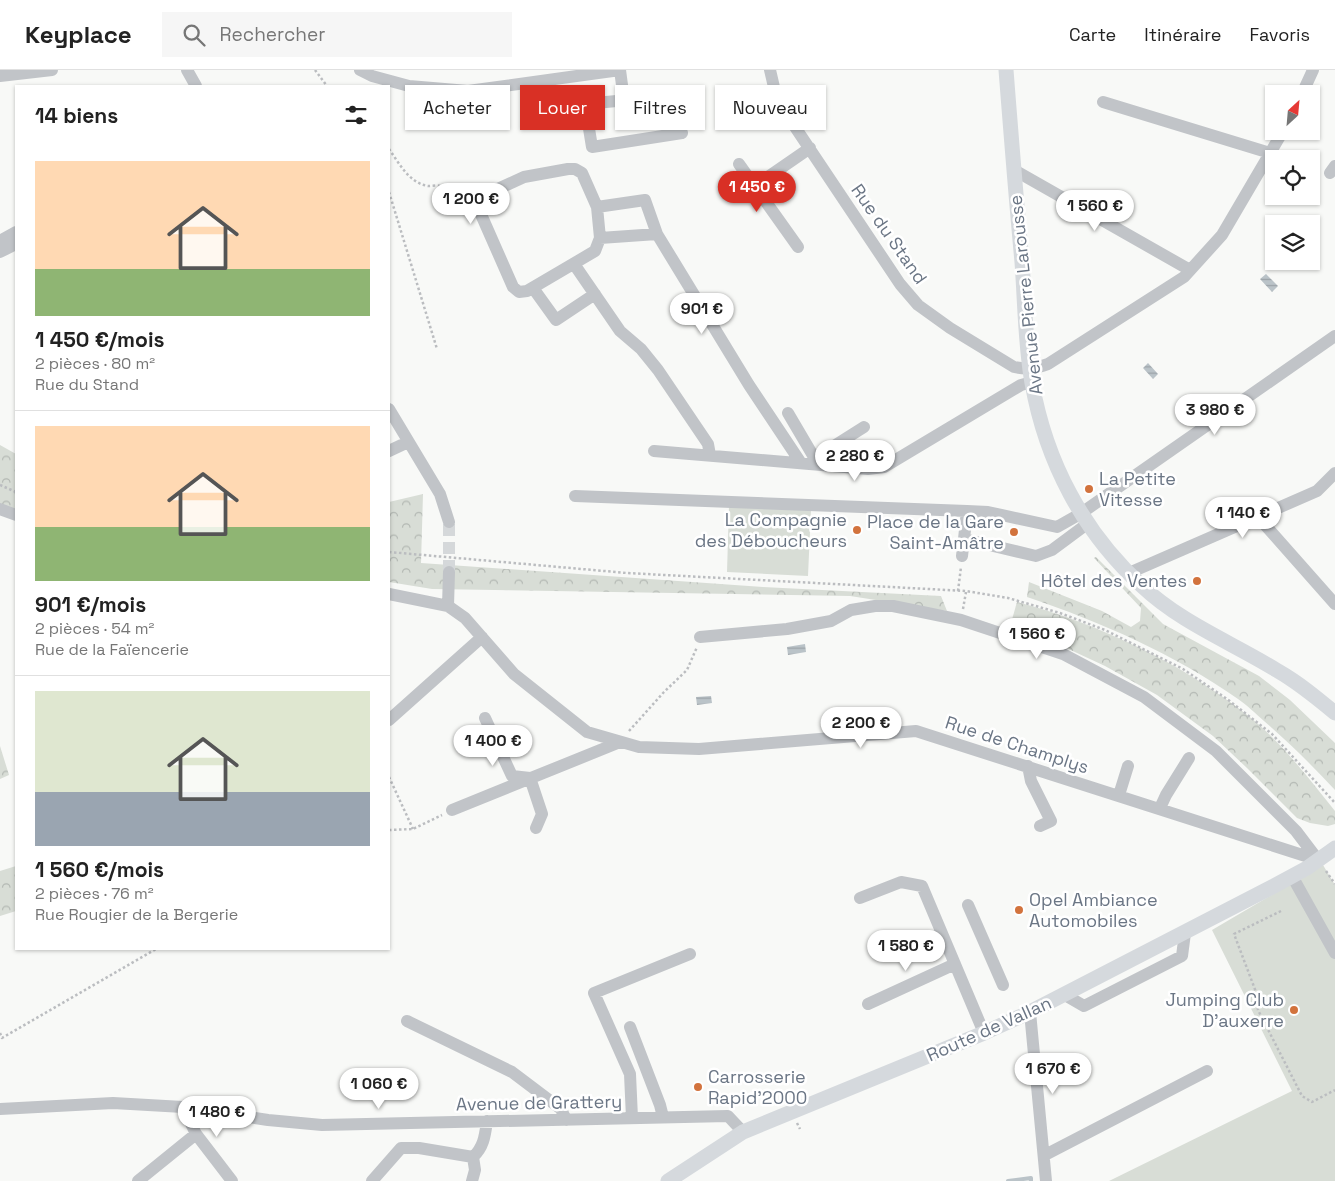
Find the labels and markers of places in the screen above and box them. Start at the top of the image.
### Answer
pin: 1 450 € [711,170,803,213]
pin: 1 200 € [425,182,517,225]
pin: 1 560 € [1049,190,1141,232]
pin: 901 € [667,292,737,335]
pin: 3 980 € [1169,394,1261,436]
pin: 2 280 € [809,440,901,482]
place label: La Petite Vitesse [1099,467,1176,511]
marker: La Petite Vitesse [1083,483,1095,495]
pin: 1 140 € [1197,496,1289,539]
place label: La Compagnie des Déboucheurs [695,508,847,552]
place label: Place de la Gare Saint-Amâtre [867,510,1004,554]
marker: La Compagnie des Déboucheurs [851,524,863,536]
marker: Place de la Gare Saint-Amâtre [1008,526,1020,538]
place label: Hôtel des Ventes [1041,569,1187,592]
marker: Hôtel des Ventes [1191,575,1203,587]
pin: 1 560 € [991,618,1083,660]
pin: 2 200 € [815,706,907,749]
pin: 1 400 € [447,724,539,767]
place label: Opel Ambiance Automobiles [1029,888,1158,932]
marker: Opel Ambiance Automobiles [1013,904,1025,916]
pin: 1 580 € [860,930,952,972]
place label: Jumping Club D'auxerre [1165,988,1284,1032]
marker: Jumping Club D'auxerre [1288,1004,1300,1016]
pin: 1 670 € [1007,1052,1099,1095]
place label: Carrosserie Rapid'2000 [708,1065,807,1109]
pin: 1 060 € [333,1068,425,1110]
marker: Carrosserie Rapid'2000 [692,1081,704,1093]
pin: 1 480 € [171,1096,263,1138]

